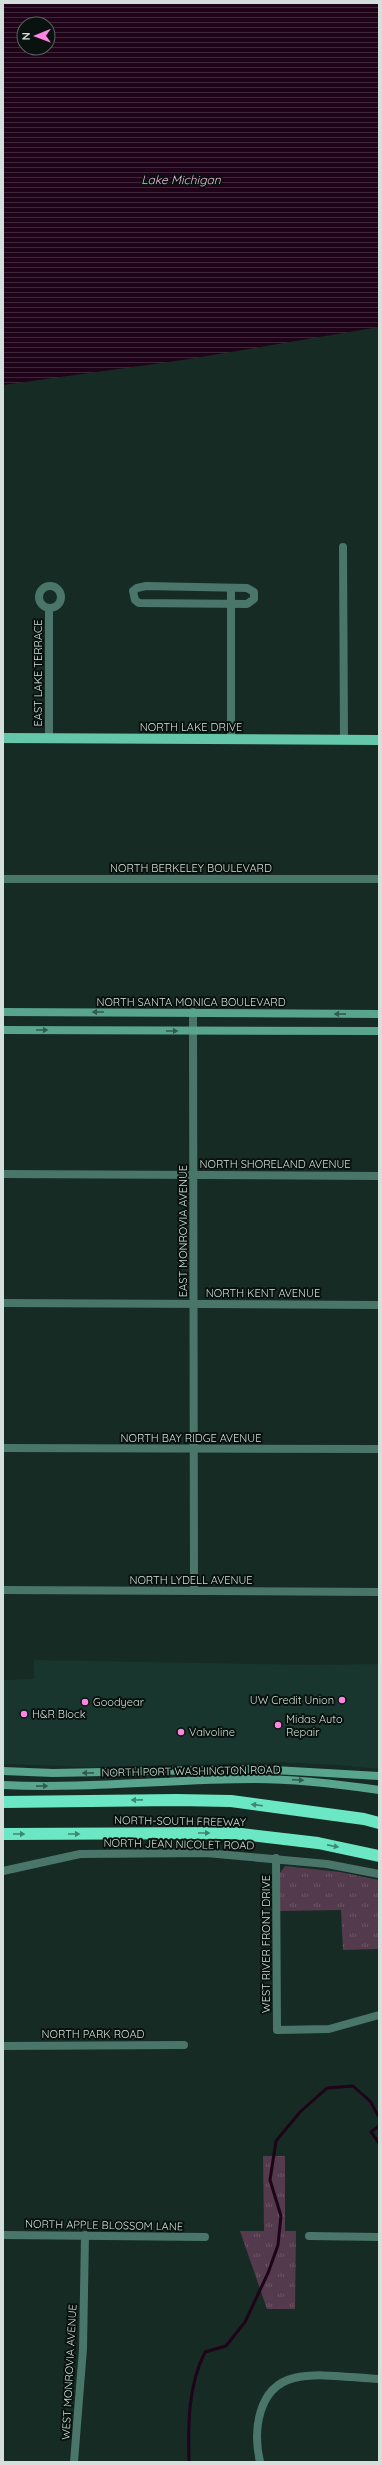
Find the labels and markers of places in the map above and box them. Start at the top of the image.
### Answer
place label: UW Credit Union [250,1693,334,1707]
place label: Goodyear [93,1695,145,1709]
marker: UW Credit Union [337,1695,347,1705]
marker: Goodyear [80,1697,90,1707]
place label: H&R Block [32,1707,86,1721]
marker: H&R Block [19,1709,29,1719]
place label: Midas Auto Repair [286,1712,343,1739]
marker: Midas Auto Repair [273,1720,283,1730]
place label: Valvoline [189,1725,235,1739]
marker: Valvoline [176,1727,186,1737]

